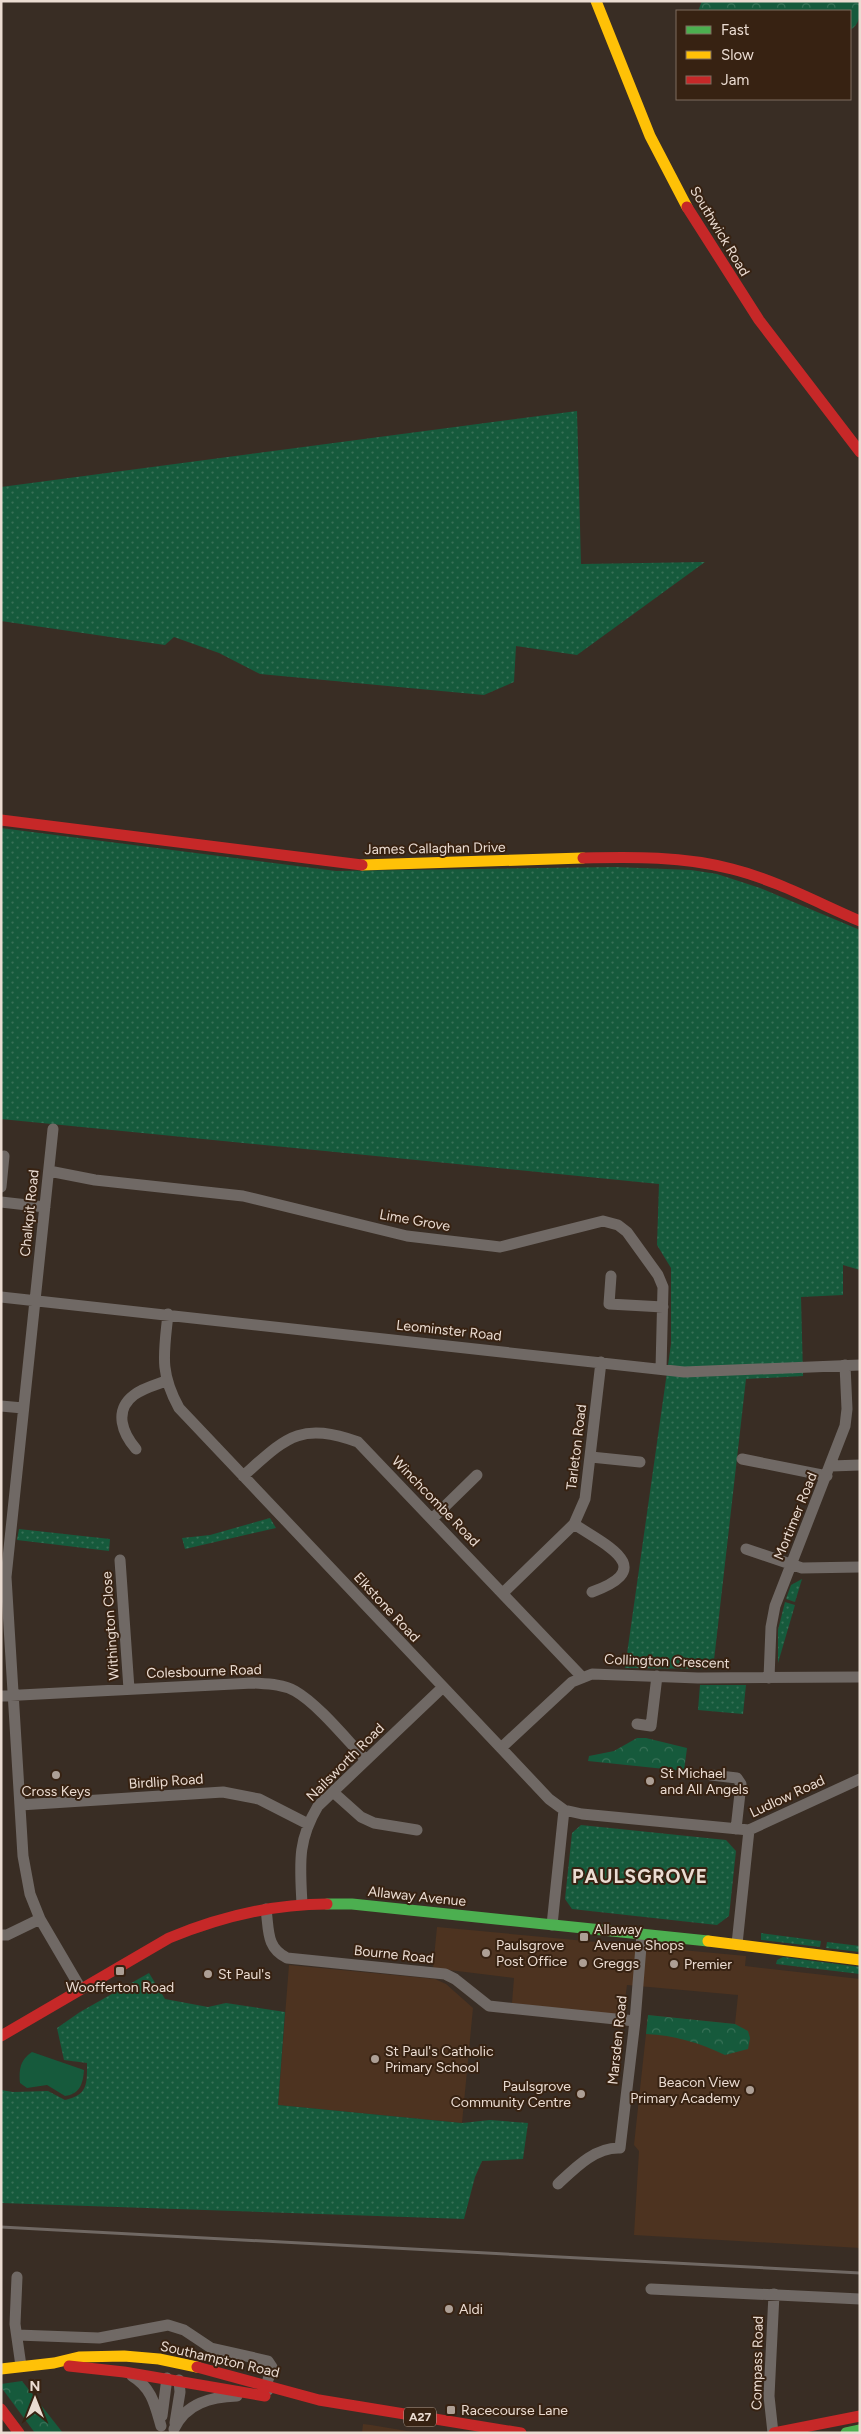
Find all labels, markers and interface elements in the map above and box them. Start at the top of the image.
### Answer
legend [676,10,851,100]
text: Fast [721,21,750,39]
text: Slow [721,46,754,64]
text: Jam [721,71,749,89]
street label: Southwick Road [686,183,753,279]
street label: James Callaghan Drive [364,839,506,858]
street label: Chalkpit Road [16,1169,43,1257]
street label: Lime Grove [378,1206,452,1235]
street label: Leominster Road [395,1317,502,1344]
street label: Tarleton Road [563,1403,590,1491]
street label: Winchcombe Road [388,1453,483,1550]
street label: Mortimer Road [770,1470,821,1563]
street label: Elkstone Road [350,1569,423,1646]
street label: Withington Close [98,1571,123,1681]
street label: Collington Crescent [604,1651,730,1672]
street label: Colesbourne Road [146,1661,262,1682]
street label: Nailsworth Road [303,1720,388,1805]
place label: St Michael and All Angels [660,1765,748,1798]
marker: Cross Keys [50,1769,62,1781]
street label: Birdlip Road [128,1770,204,1793]
street label: Ludlow Road [747,1772,828,1821]
marker: St Michael and All Angels [644,1775,656,1787]
place label: Cross Keys [21,1783,91,1800]
district label: PAULSGROVE [572,1865,708,1888]
street label: Allaway Avenue [367,1883,467,1910]
place label: Allaway Avenue Shops [594,1921,684,1954]
marker: Allaway Avenue Shops [578,1931,590,1943]
place label: Paulsgrove Post Office [496,1937,567,1970]
street label: Bourne Road [353,1942,435,1967]
marker: Paulsgrove Post Office [480,1947,492,1959]
place label: Greggs [593,1955,639,1972]
place label: Premier [684,1956,732,1973]
marker: Greggs [577,1957,589,1969]
marker: Premier [668,1958,680,1970]
marker: Woofferton Road [114,1965,126,1977]
place label: St Paul's [218,1966,271,1983]
marker: St Paul's [202,1968,214,1980]
place label: Woofferton Road [66,1979,174,1996]
street label: Marsden Road [604,1995,631,2085]
place label: St Paul's Catholic Primary School [385,2043,494,2076]
marker: St Paul's Catholic Primary School [369,2053,381,2065]
place label: Beacon View Primary Academy [630,2074,741,2107]
place label: Paulsgrove Community Centre [451,2078,571,2111]
marker: Beacon View Primary Academy [744,2084,756,2096]
marker: Paulsgrove Community Centre [575,2088,587,2100]
place label: Aldi [459,2301,483,2318]
marker: Aldi [443,2303,455,2315]
street label: Compass Road [748,2316,767,2410]
street label: Southampton Road [159,2338,281,2381]
north arrow [10,2374,60,2424]
text: N [30,2378,40,2395]
place label: Racecourse Lane [461,2402,568,2419]
marker: Racecourse Lane [445,2404,457,2416]
road number: A27 [404,2408,436,2426]

